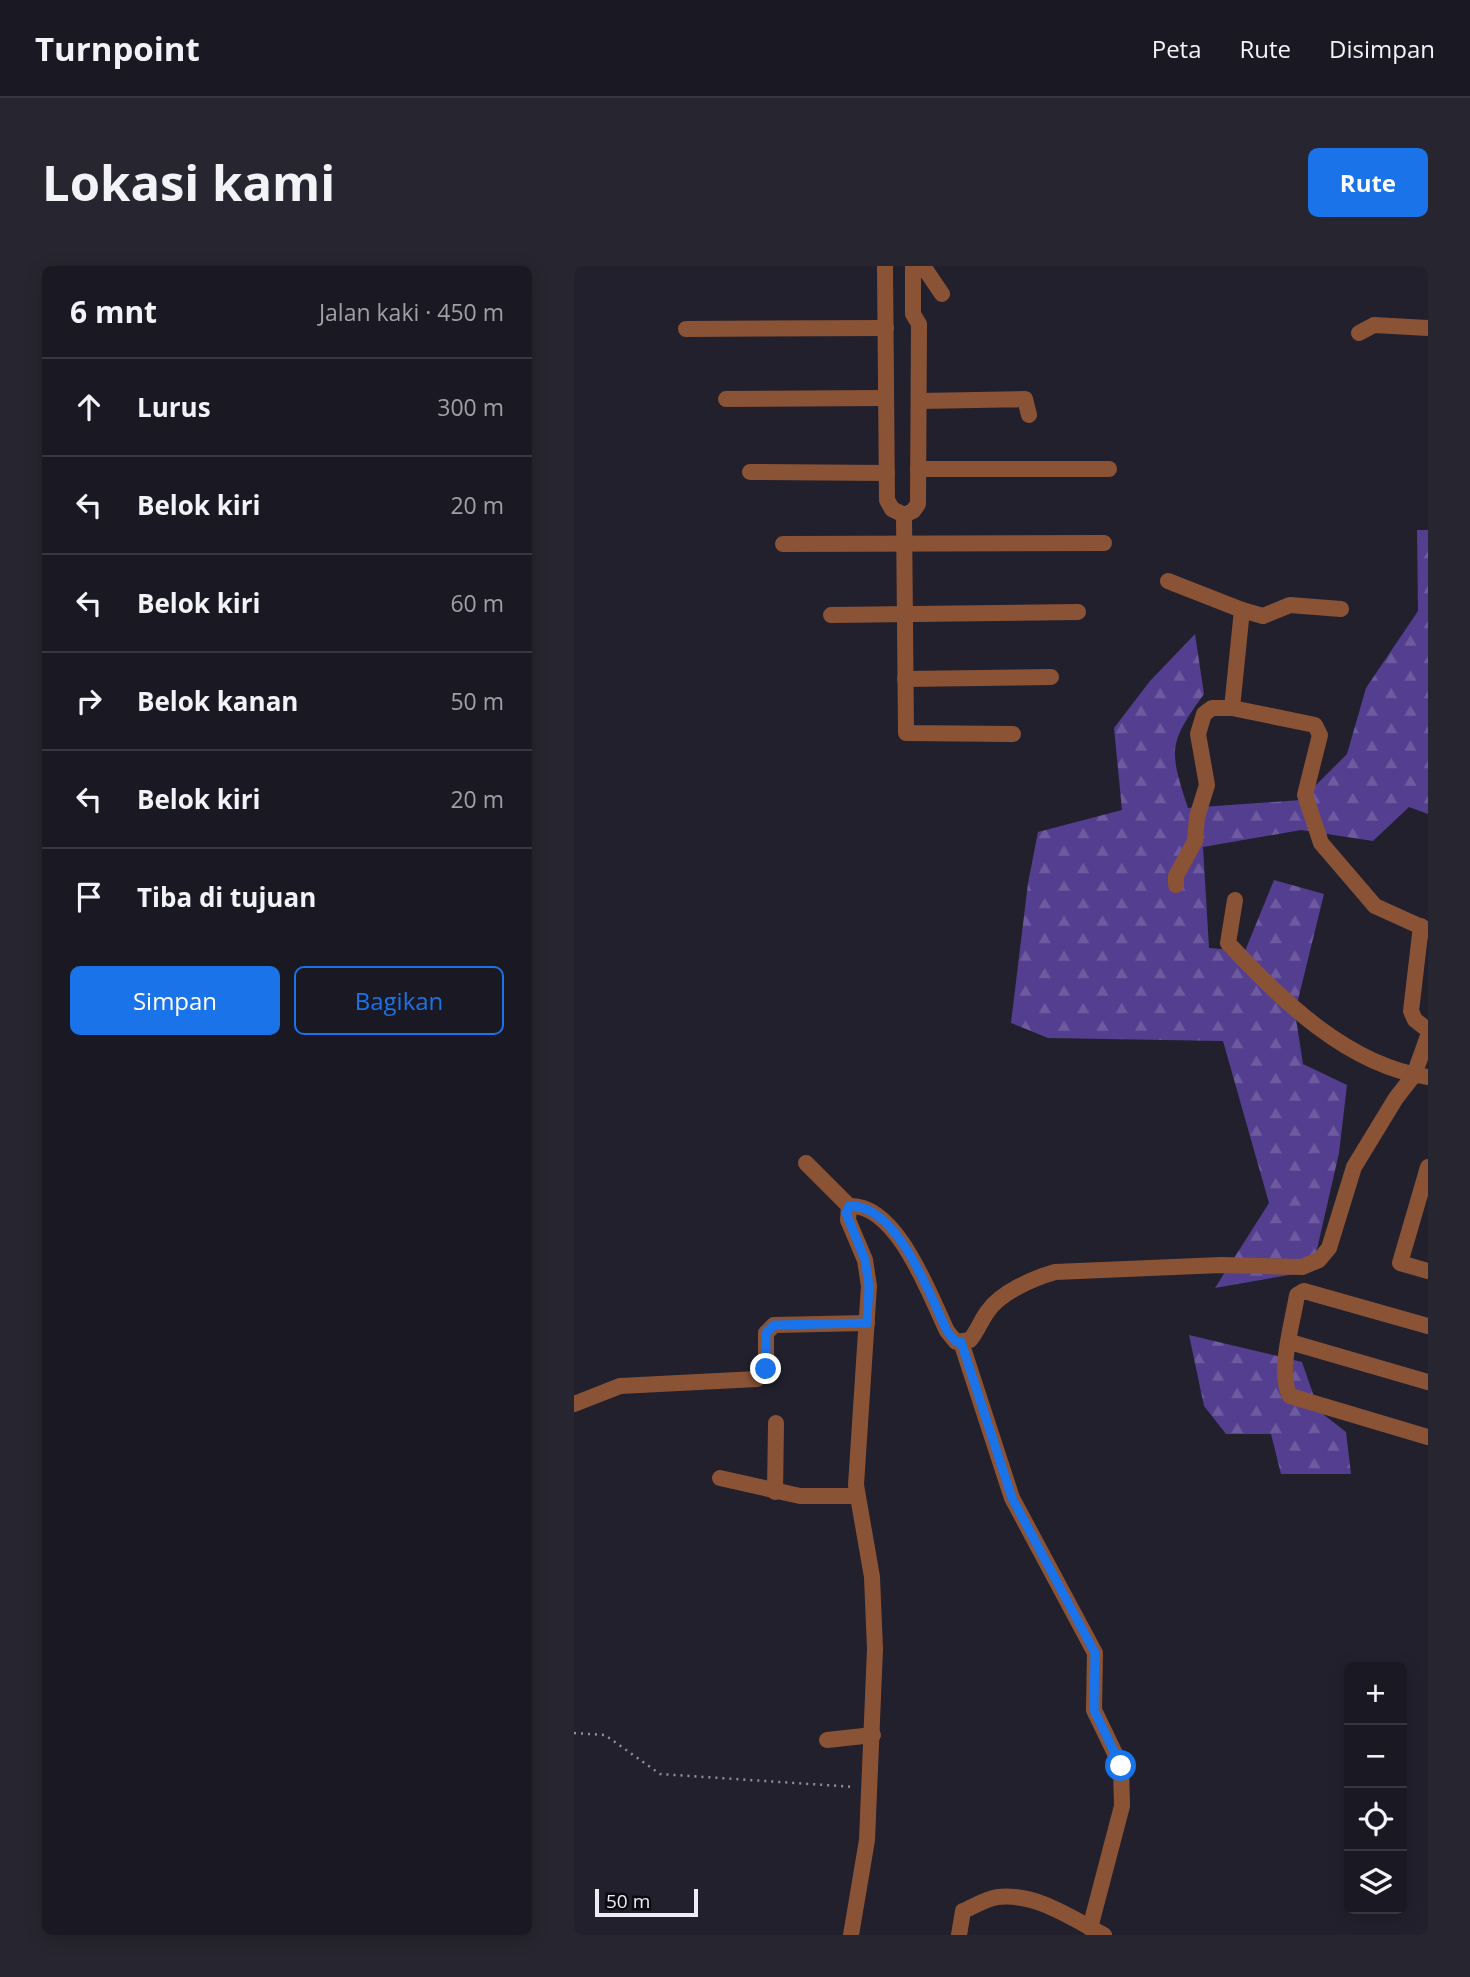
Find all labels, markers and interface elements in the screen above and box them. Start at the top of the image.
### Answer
text: Turnpoint [35,26,200,71]
text: Peta [1152,32,1202,65]
text: Rute [1240,32,1291,65]
text: Disimpan [1329,32,1435,65]
button: Rute [1308,148,1428,217]
text: Lokasi kami [42,149,335,215]
text: 6 mnt [70,291,157,332]
text: Jalan kaki · 450 m [319,296,504,328]
icon: ahead [70,388,108,426]
text: Lurus [137,389,211,425]
text: 300 m [437,391,504,423]
icon: left [70,486,108,524]
text: Belok kiri [137,487,261,523]
text: 20 m [450,489,504,521]
icon: left [70,584,108,622]
text: Belok kiri [137,585,261,621]
text: 60 m [450,587,504,619]
icon: right [70,682,108,720]
text: Belok kanan [137,683,298,719]
text: 50 m [450,685,504,717]
icon: left [70,780,108,818]
text: Belok kiri [137,781,261,817]
text: 20 m [450,783,504,815]
icon: arrive [70,878,108,916]
text: Tiba di tujuan [137,879,316,915]
button: Simpan [70,966,280,1035]
button: Bagikan [294,966,504,1035]
route end [750,1353,781,1384]
map controls [1344,1662,1407,1914]
button: + [1344,1662,1407,1725]
button: − [1344,1725,1407,1788]
route start [1105,1750,1136,1781]
button: locate [1344,1788,1407,1851]
button: layers [1344,1851,1407,1914]
scale bar [595,1886,698,1918]
text: 50 m [606,1888,650,1914]

